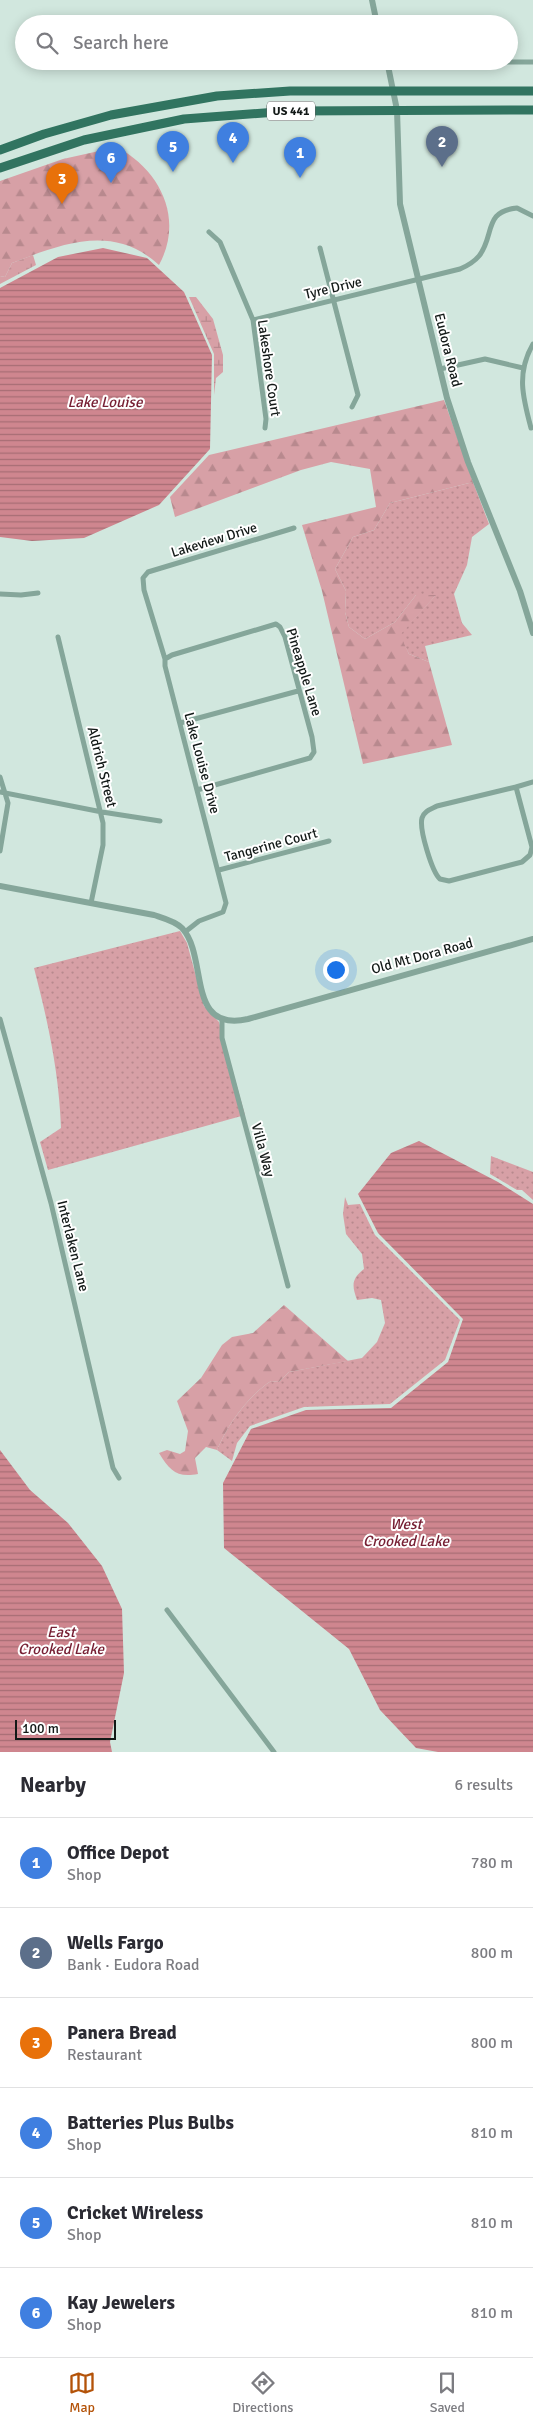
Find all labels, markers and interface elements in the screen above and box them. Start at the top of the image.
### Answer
search box [15,15,518,70]
icon: search [33,29,61,57]
text: Search here [73,31,169,55]
road number: US 441 [267,102,315,120]
pin: 4 [217,122,249,163]
pin: 2 [426,126,458,167]
pin: 5 [157,131,189,172]
pin: 1 [284,137,316,178]
pin: 6 [95,142,127,183]
pin: 3 [46,163,78,204]
street label: Tyre Drive [302,273,364,303]
street label: Eudora Road [431,311,465,389]
street label: Lakeshore Court [254,318,284,418]
water label: Lake Louise [68,393,144,411]
street label: Lakeview Drive [169,519,259,561]
street label: Pineapple Lane [283,626,325,718]
street label: Lake Louise Drive [180,710,224,816]
street label: Aldrich Street [84,725,120,809]
street label: Tangerine Court [223,824,319,866]
street label: Old Mt Dora Road [369,934,475,978]
your location [323,957,349,983]
street label: Villa Way [248,1121,278,1179]
street label: Interlaken Lane [53,1199,93,1293]
water label: West Crooked Lake [363,1515,450,1550]
water label: East Crooked Lake [18,1623,105,1658]
scale bar [15,1717,116,1740]
text: 100 m [22,1720,59,1737]
text: Nearby [20,1772,86,1798]
text: 6 results [454,1775,513,1795]
text: Office Depot [67,1841,169,1865]
text: 1 [32,1853,40,1873]
text: 780 m [471,1853,513,1873]
text: Shop [67,1865,101,1885]
text: Wells Fargo [67,1931,164,1955]
text: 2 [32,1943,40,1963]
text: 800 m [471,1943,513,1963]
text: Bank · Eudora Road [67,1955,200,1975]
text: Panera Bread [67,2021,177,2045]
text: 3 [32,2033,40,2053]
text: 800 m [471,2033,513,2053]
text: Restaurant [67,2045,142,2065]
text: Batteries Plus Bulbs [67,2111,234,2135]
text: 4 [32,2123,40,2143]
text: 810 m [471,2123,513,2143]
text: Shop [67,2135,101,2155]
text: Cricket Wireless [67,2201,203,2225]
text: 5 [32,2213,40,2233]
text: 810 m [471,2213,513,2233]
text: Shop [67,2225,101,2245]
text: Kay Jewelers [67,2291,175,2315]
text: 6 [32,2303,40,2323]
text: 810 m [471,2303,513,2323]
text: Shop [67,2315,101,2335]
tab: Map [68,2369,96,2416]
tab: Directions [232,2369,293,2416]
tab: Saved [430,2369,465,2416]

